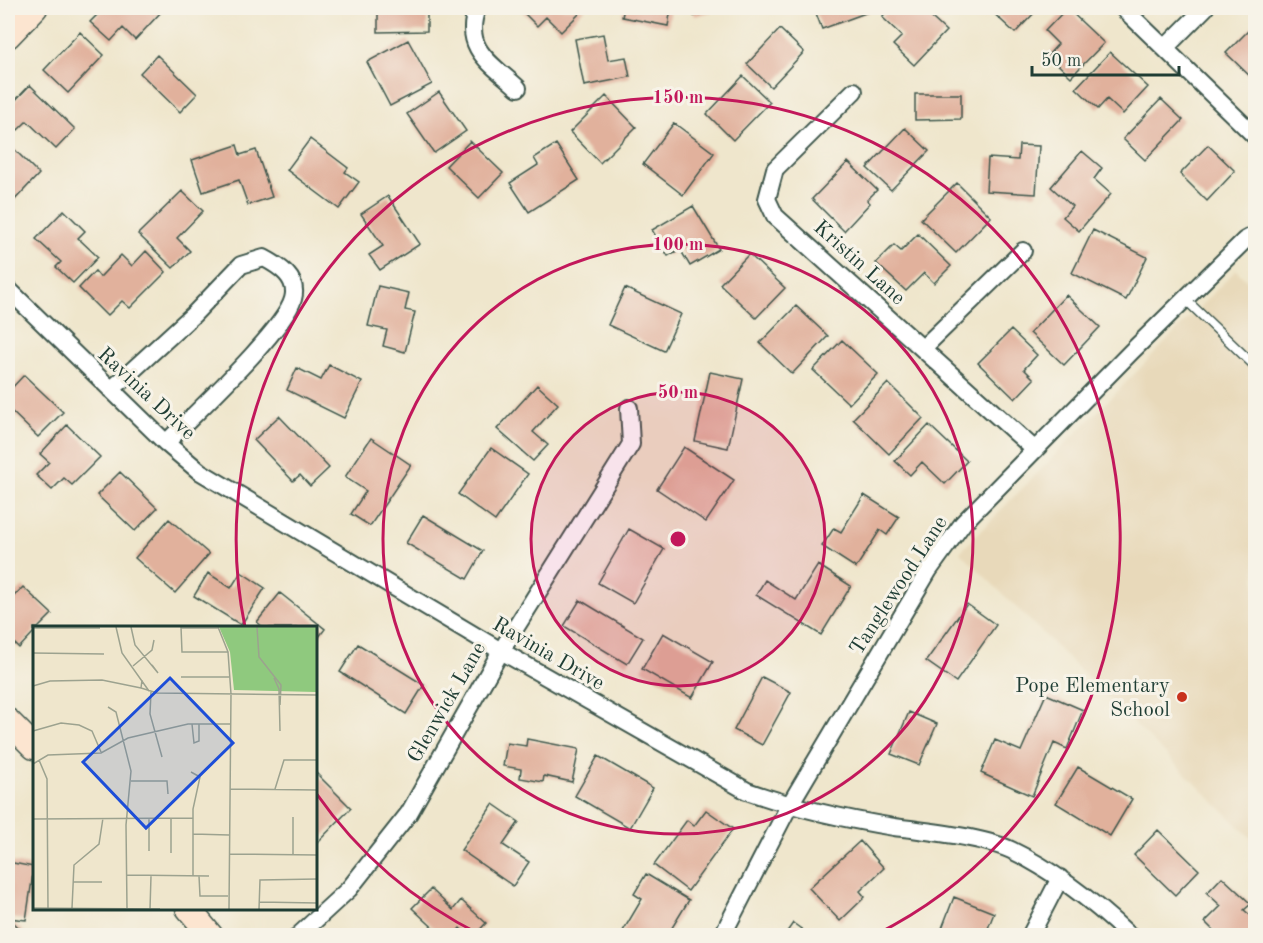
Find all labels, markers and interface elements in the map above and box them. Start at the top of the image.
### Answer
scale bar [1032,39,1179,77]
text: 50 m [1041,52,1081,70]
text: 150 m [653,89,703,107]
street label: Kristin Lane [809,217,909,309]
text: 100 m [653,236,703,254]
street label: Ravinia Drive [93,344,199,444]
text: 50 m [658,384,698,402]
street label: Tanglewood Lane [847,513,952,659]
centre of rings [668,529,688,549]
street label: Ravinia Drive [489,614,608,695]
inset map [33,626,316,910]
street label: Glenwick Lane [404,639,490,767]
place label: Pope Elementary School [1015,676,1170,721]
marker: Pope Elementary School [1175,690,1189,704]

